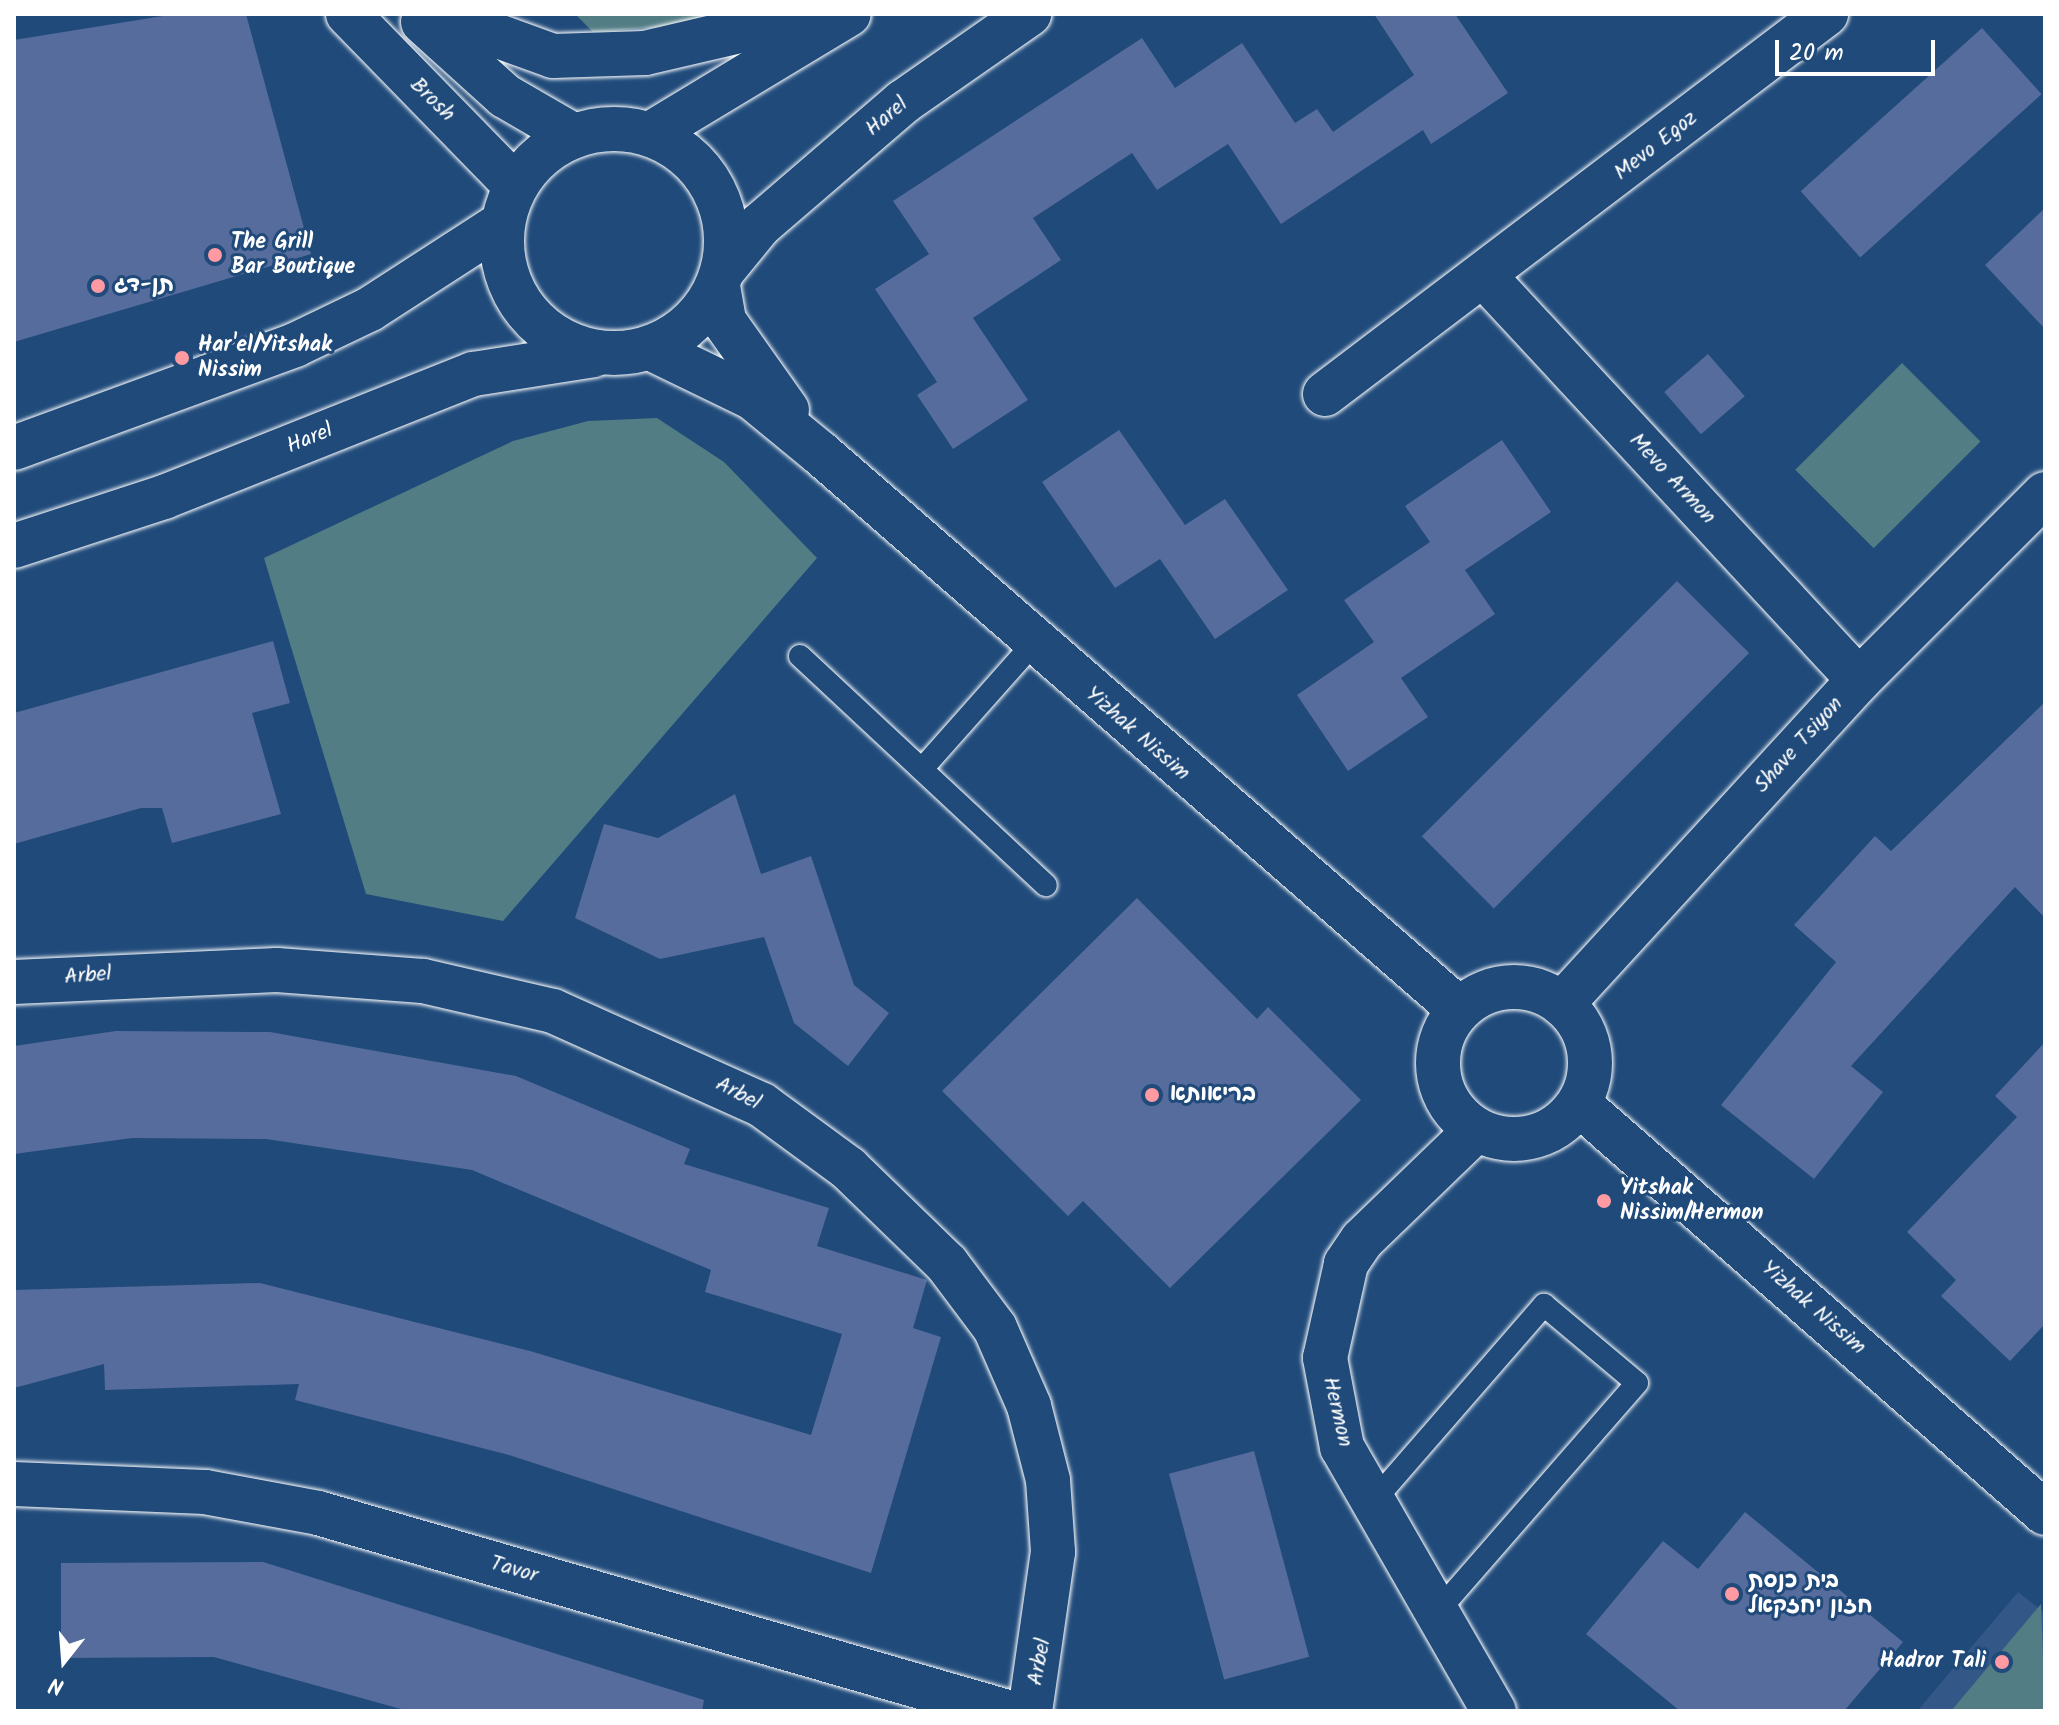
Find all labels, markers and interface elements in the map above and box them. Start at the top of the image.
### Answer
scale bar [1779,24,1939,74]
text: 20 m [1789,34,1844,73]
street label: Brosh [404,72,460,128]
street label: Harel [860,92,914,142]
street label: Mevo Egoz [1609,105,1703,187]
place label: The Grill Bar Boutique [231,229,355,280]
marker: The Grill Bar Boutique [206,246,224,264]
place label: תן-דג [114,273,174,299]
marker: תן-דג [89,277,107,295]
place label: Har'el/Yitshak Nissim [198,332,332,384]
marker: Har'el/Yitshak Nissim [173,349,191,367]
street label: Harel [283,418,337,460]
street label: Mevo Armon [1623,428,1721,530]
street label: Yizhak Nissim [1079,681,1195,787]
street label: Shave Tsiyon [1749,692,1849,798]
street label: Arbel [63,961,113,991]
street label: Arbel [711,1071,765,1117]
place label: בריאותא [1170,1082,1256,1108]
marker: בריאותא [1141,1084,1163,1106]
place label: Yitshak Nissim/Hermon [1620,1175,1763,1226]
marker: Yitshak Nissim/Hermon [1595,1192,1613,1210]
street label: Yizhak Nissim [1755,1255,1871,1361]
street label: Hermon [1316,1374,1358,1450]
street label: Tavor [487,1551,541,1589]
place label: בית כנסת חזון יחזקאל [1748,1568,1873,1620]
marker: בית כנסת חזון יחזקאל [1723,1585,1741,1603]
north arrow [24,1621,104,1701]
street label: Arbel [1023,1636,1057,1688]
place label: Hadror Tali [1879,1649,1986,1675]
marker: Hadror Tali [1993,1653,2011,1671]
text: N [45,1666,69,1703]

